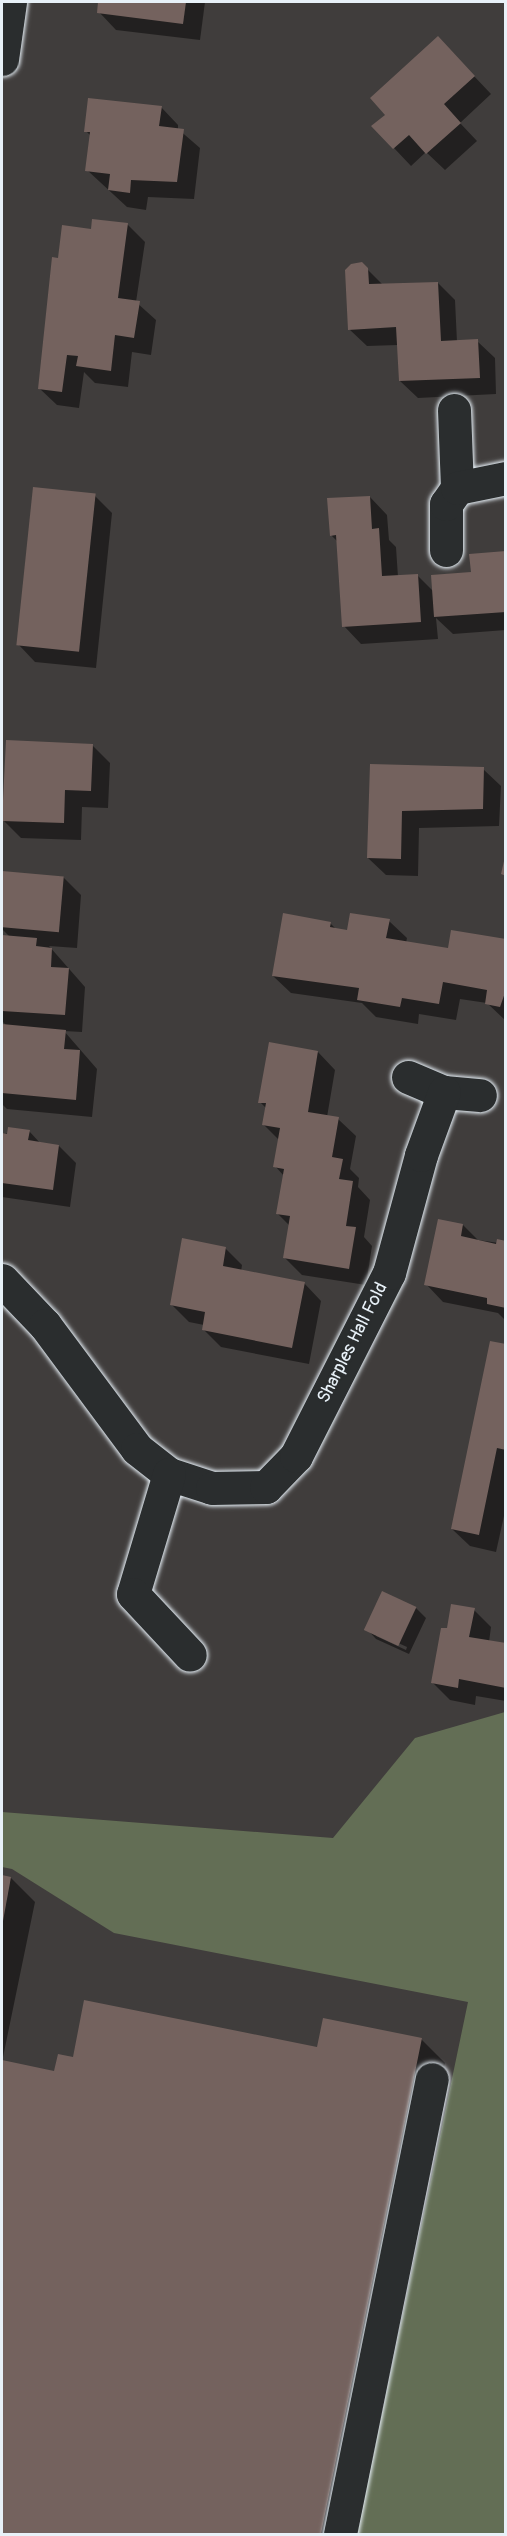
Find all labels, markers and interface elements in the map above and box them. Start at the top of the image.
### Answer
street label: Sharples Hall Fold [313,1279,393,1407]

